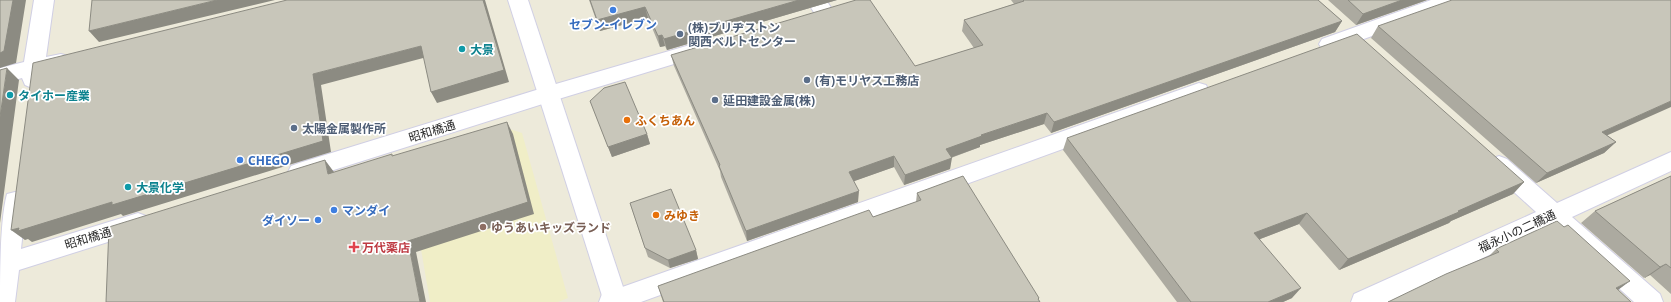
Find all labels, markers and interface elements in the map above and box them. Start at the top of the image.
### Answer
marker: セブン-イレブン [608,5,618,15]
place label: セブン-イレブン [569,16,657,33]
place label: (株)ブリヂストン 関西ベルトセンター [688,19,796,50]
marker: (株)ブリヂストン 関西ベルトセンター [675,29,685,39]
place label: 大景 [470,41,494,58]
marker: 大景 [457,44,467,54]
place label: (有)モリヤス工務店 [815,72,919,89]
marker: (有)モリヤス工務店 [802,75,812,85]
place label: タイホー産業 [18,87,90,104]
marker: タイホー産業 [5,90,15,100]
place label: 延田建設金属(株) [723,92,815,109]
marker: 延田建設金属(株) [710,95,720,105]
place label: ふくちあん [635,112,695,129]
marker: ふくちあん [622,115,632,125]
street label: 昭和橋通 [407,116,457,146]
place label: 太陽金属製作所 [302,120,386,137]
marker: 太陽金属製作所 [289,123,299,133]
place label: CHEGO [248,152,290,169]
marker: CHEGO [235,155,245,165]
place label: 大景化学 [136,179,184,196]
marker: 大景化学 [123,182,133,192]
place label: マンダイ [342,202,390,219]
marker: マンダイ [329,205,339,215]
street label: 福永小の二橋通 [1475,206,1559,256]
place label: みゆき [664,207,700,224]
marker: みゆき [651,210,661,220]
place label: ダイソー [262,212,310,229]
marker: ダイソー [313,215,323,225]
place label: ゆうあいキッズランド [491,219,611,236]
marker: ゆうあいキッズランド [478,222,488,232]
street label: 昭和橋通 [63,223,113,253]
place label: 万代薬店 [362,239,410,256]
marker: 万代薬店 [349,242,359,252]

